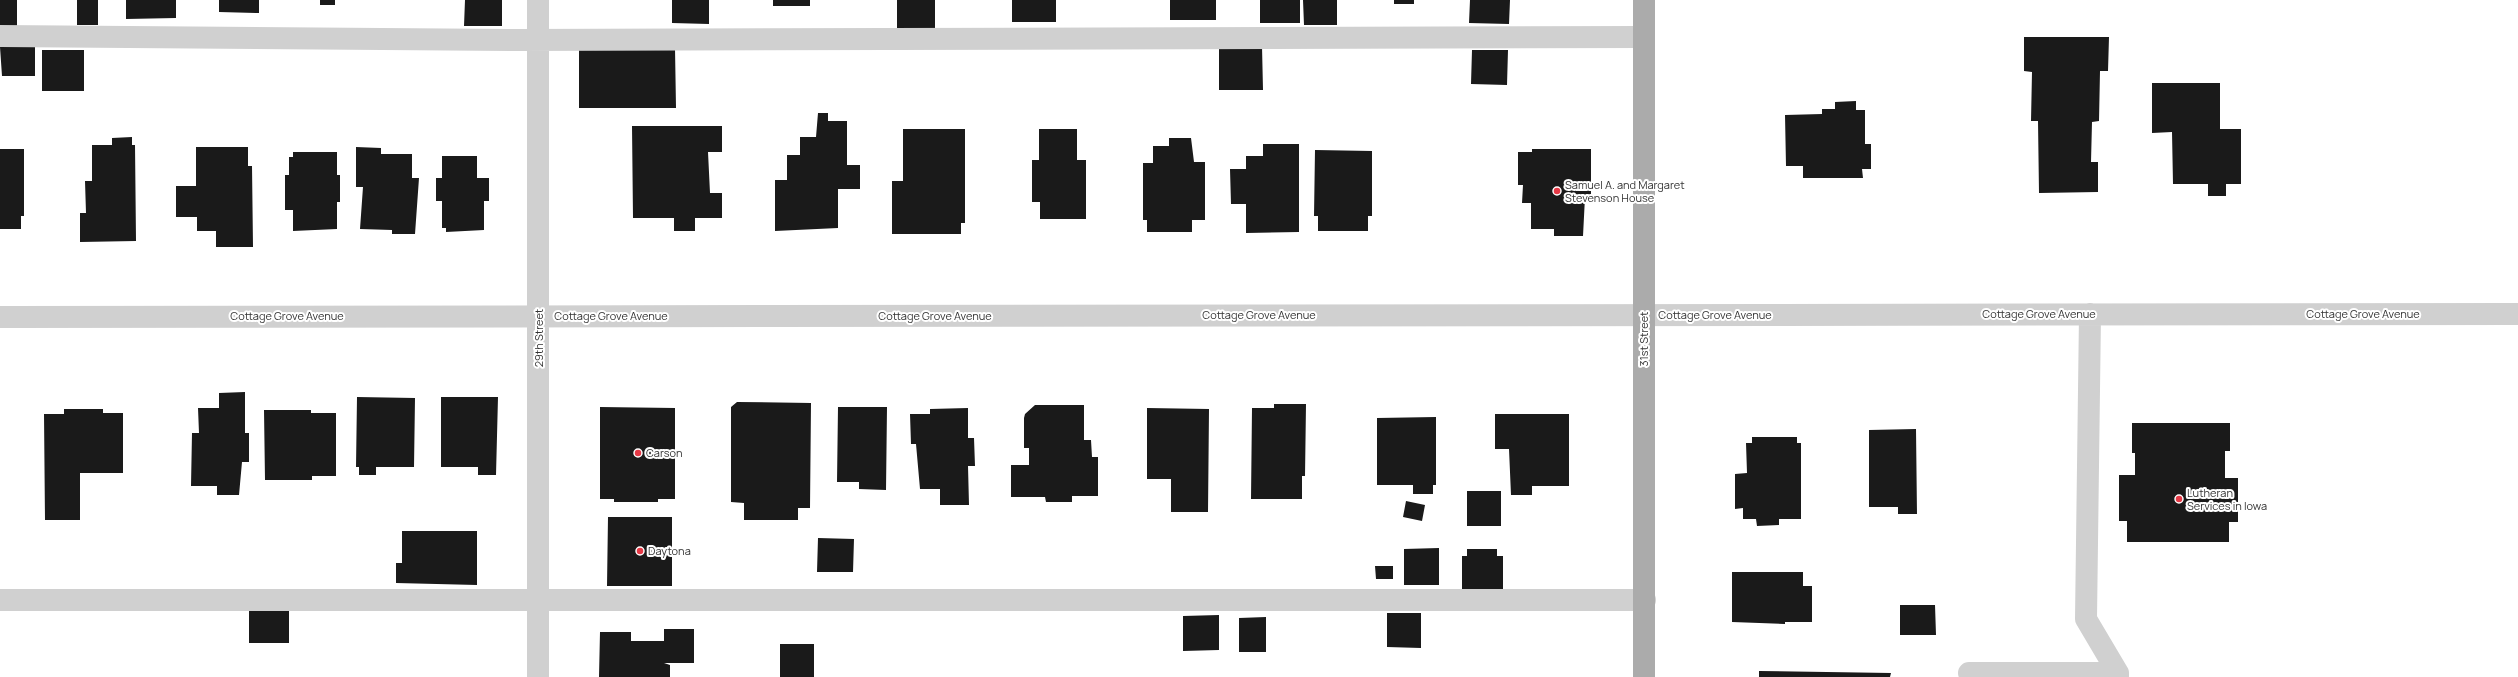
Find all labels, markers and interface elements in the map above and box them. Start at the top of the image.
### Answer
place label: Samuel A. and Margaret Stevenson House [1565,177,1685,205]
marker: Samuel A. and Margaret Stevenson House [1552,186,1562,196]
street label: Cottage Grove Avenue [1982,306,2096,321]
street label: Cottage Grove Avenue [2306,306,2420,321]
street label: Cottage Grove Avenue [1202,307,1316,322]
street label: Cottage Grove Avenue [1658,307,1772,322]
street label: Cottage Grove Avenue [230,308,344,323]
street label: Cottage Grove Avenue [554,308,668,323]
street label: Cottage Grove Avenue [878,308,992,323]
street label: 29th Street [531,309,546,367]
street label: 31st Street [1636,311,1651,367]
place label: Carson [646,445,683,460]
marker: Carson [633,448,643,458]
place label: Lutheran Services in Iowa [2187,485,2267,513]
marker: Lutheran Services in Iowa [2174,494,2184,504]
place label: Daytona [648,543,691,558]
marker: Daytona [635,546,645,556]

